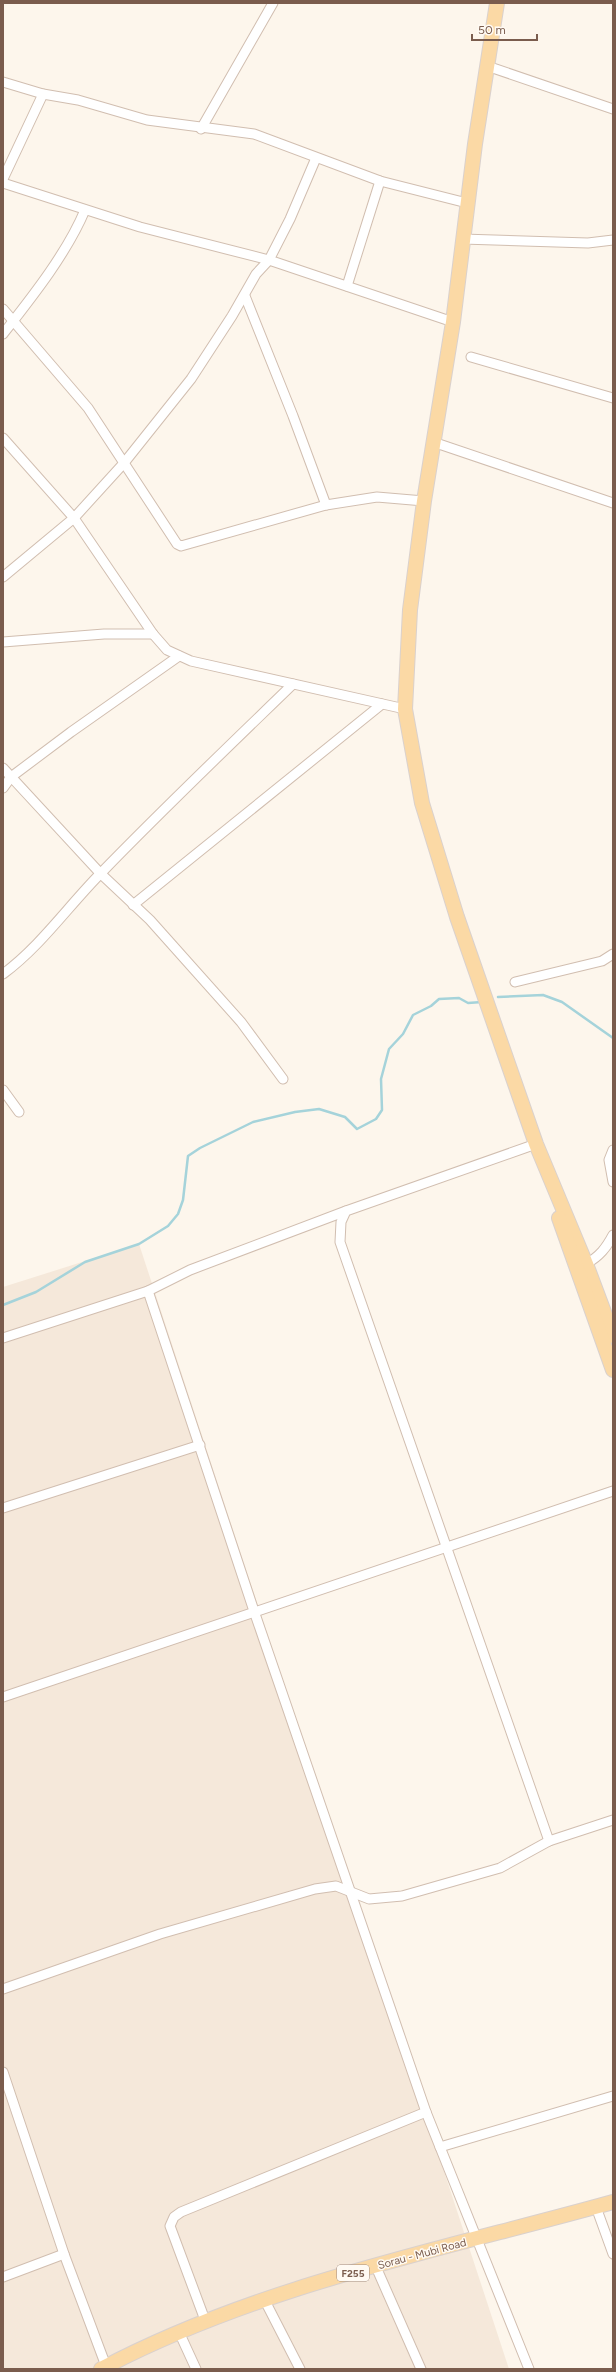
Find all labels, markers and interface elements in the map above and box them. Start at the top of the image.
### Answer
scale bar [472,16,537,42]
text: 50 m [478,23,506,37]
street label: Sorau - Mubi Road [376,2236,468,2272]
road number: F255 [337,2265,369,2281]

